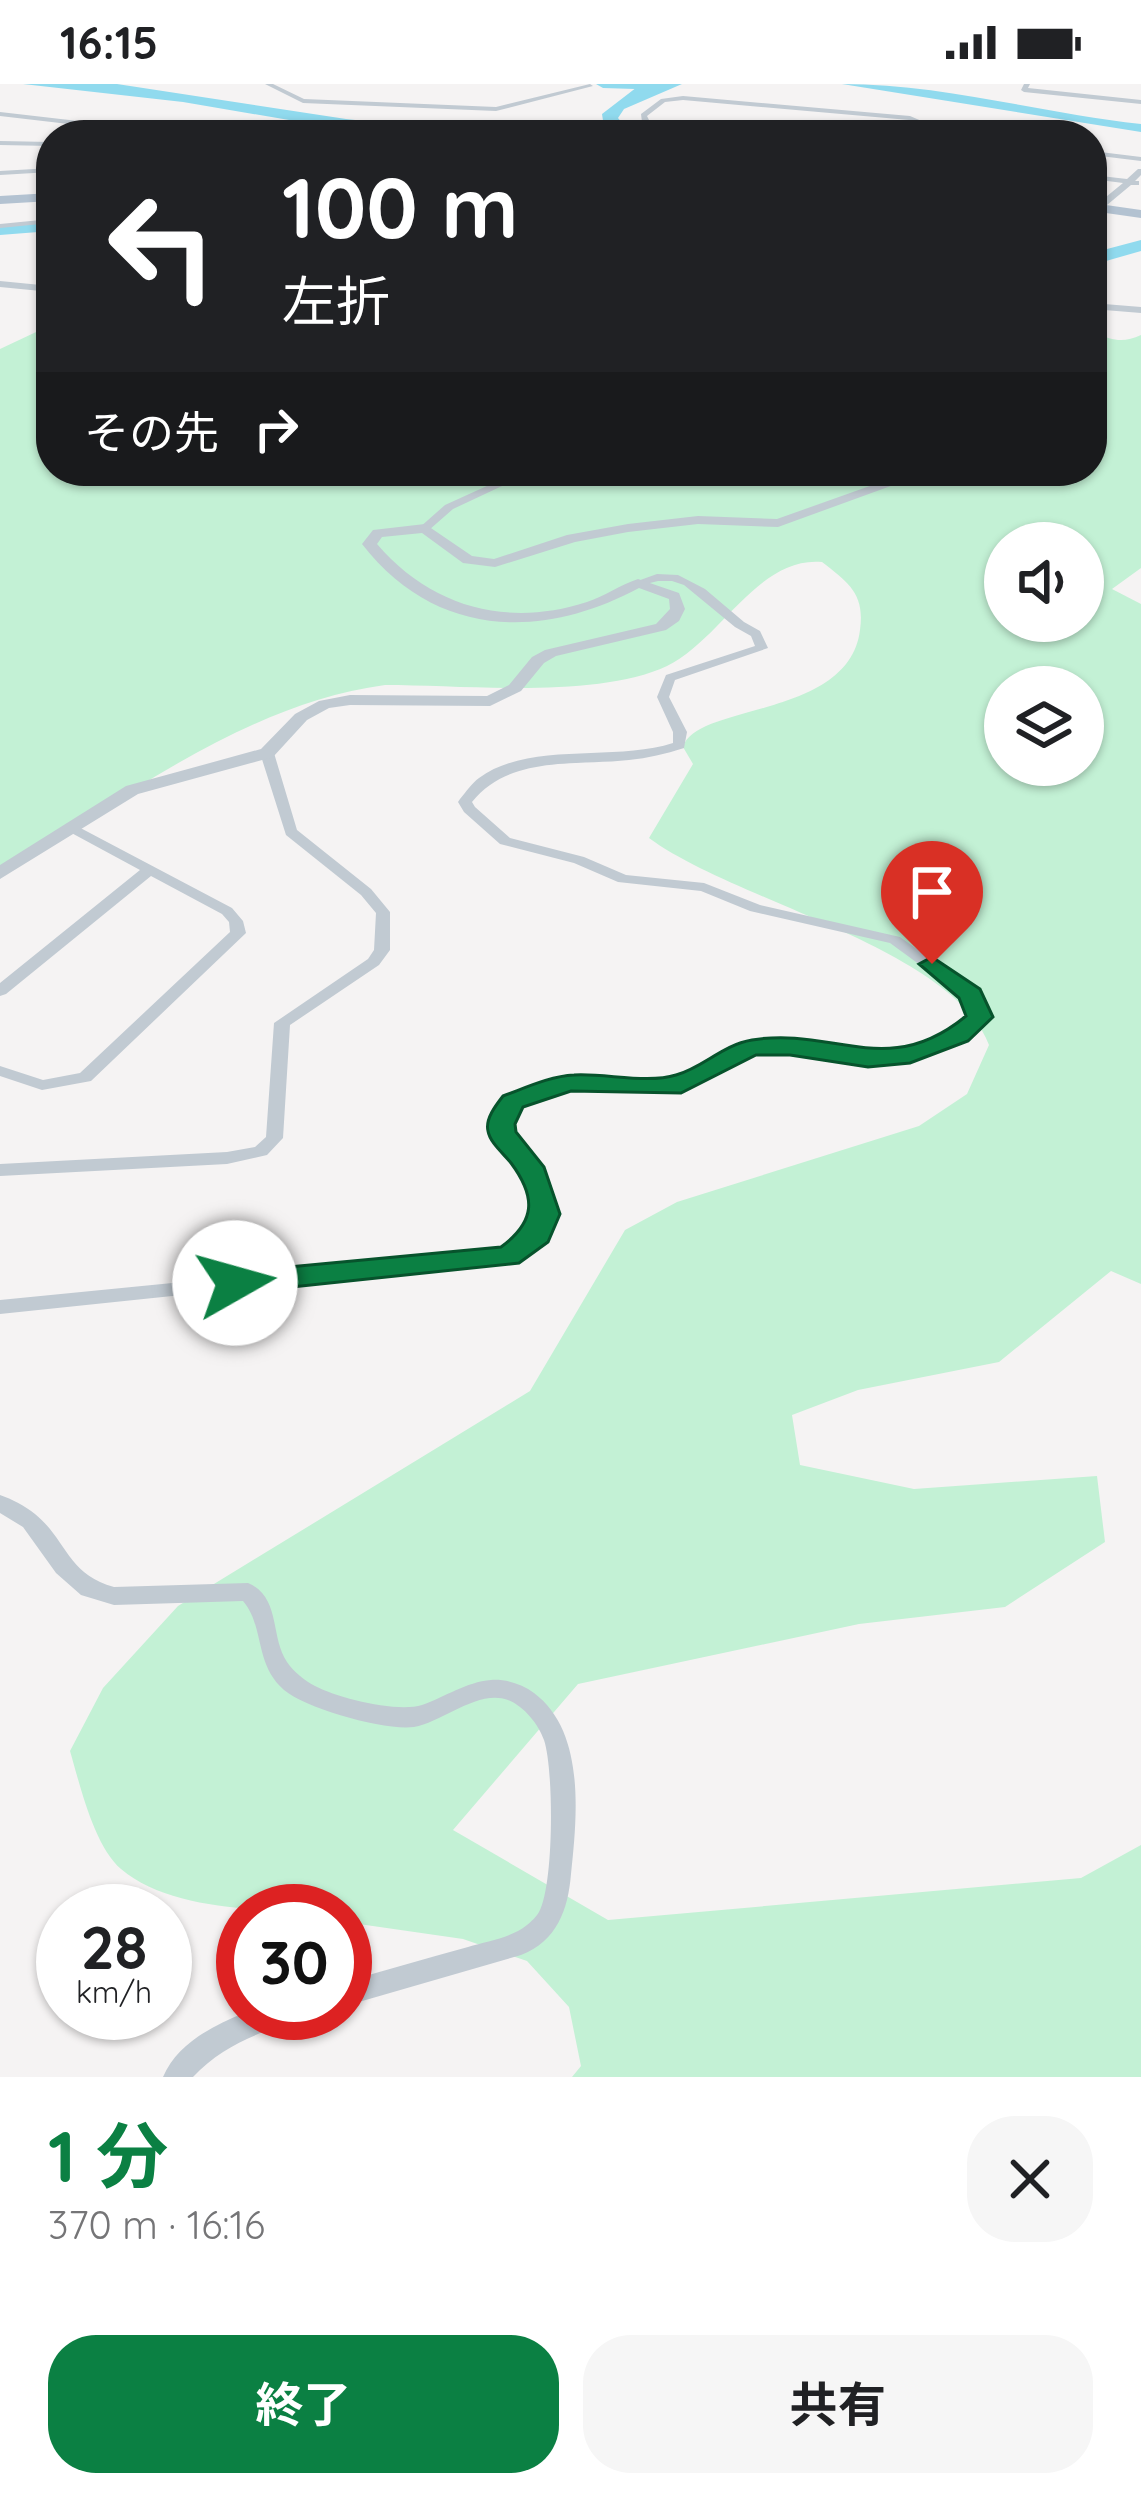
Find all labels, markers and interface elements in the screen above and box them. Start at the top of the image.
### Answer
text: 16:15 [60,14,158,70]
text: 100 m [282,154,519,259]
icon: left [84,168,240,324]
text: 左折 [282,267,390,335]
icon: right [243,396,309,462]
text: その先 [84,404,219,460]
map controls [984,522,1104,786]
button: sound [984,522,1104,642]
button: layers [984,666,1104,786]
pin [881,841,983,964]
icon: arrive [899,859,965,925]
position arrow [172,1220,298,1346]
speed limit sign: 30 [216,1884,372,2040]
text: 28 [80,1909,148,1984]
text: km/h [76,1973,152,2011]
text: 1 分 [48,2110,168,2200]
button: close [967,2116,1093,2242]
text: 370 m · 16:16 [48,2200,265,2249]
button: 終了 [48,2335,559,2473]
button: 共有 [583,2335,1093,2473]

